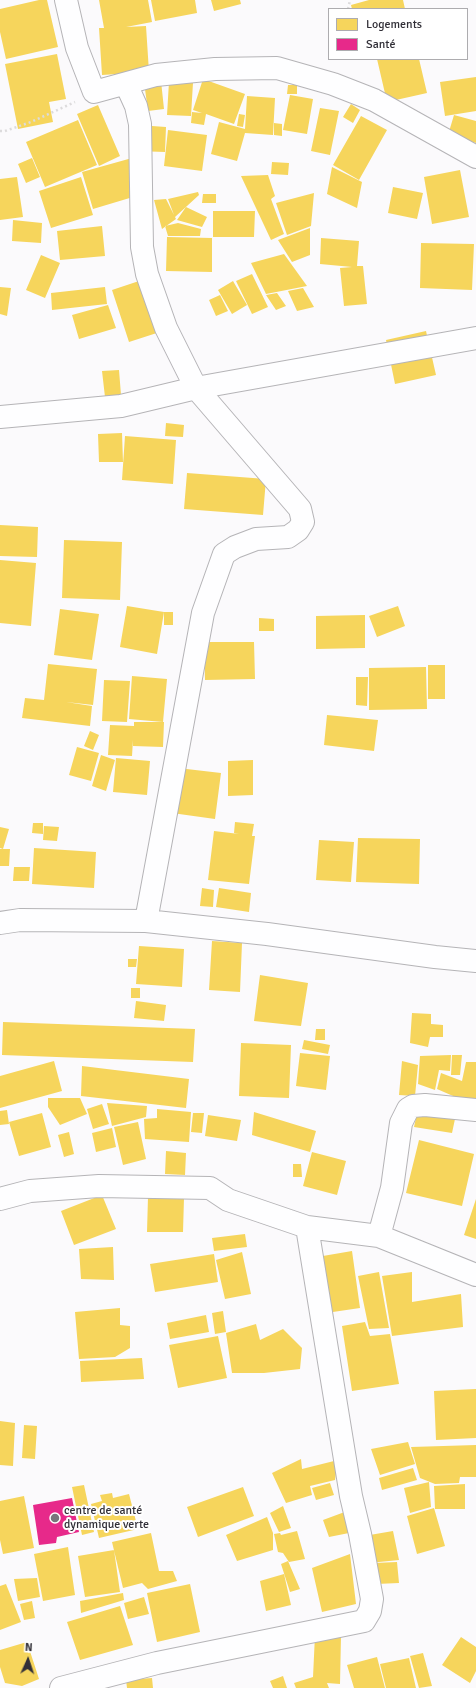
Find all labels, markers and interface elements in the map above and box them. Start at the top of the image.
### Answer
legend [328,8,468,60]
text: Logements [366,17,422,32]
text: Santé [366,37,395,52]
place label: centre de santé dynamique verte [64,1504,149,1532]
marker: centre de santé dynamique verte [49,1512,61,1524]
north arrow [8,1640,48,1680]
text: N [24,1641,33,1654]

